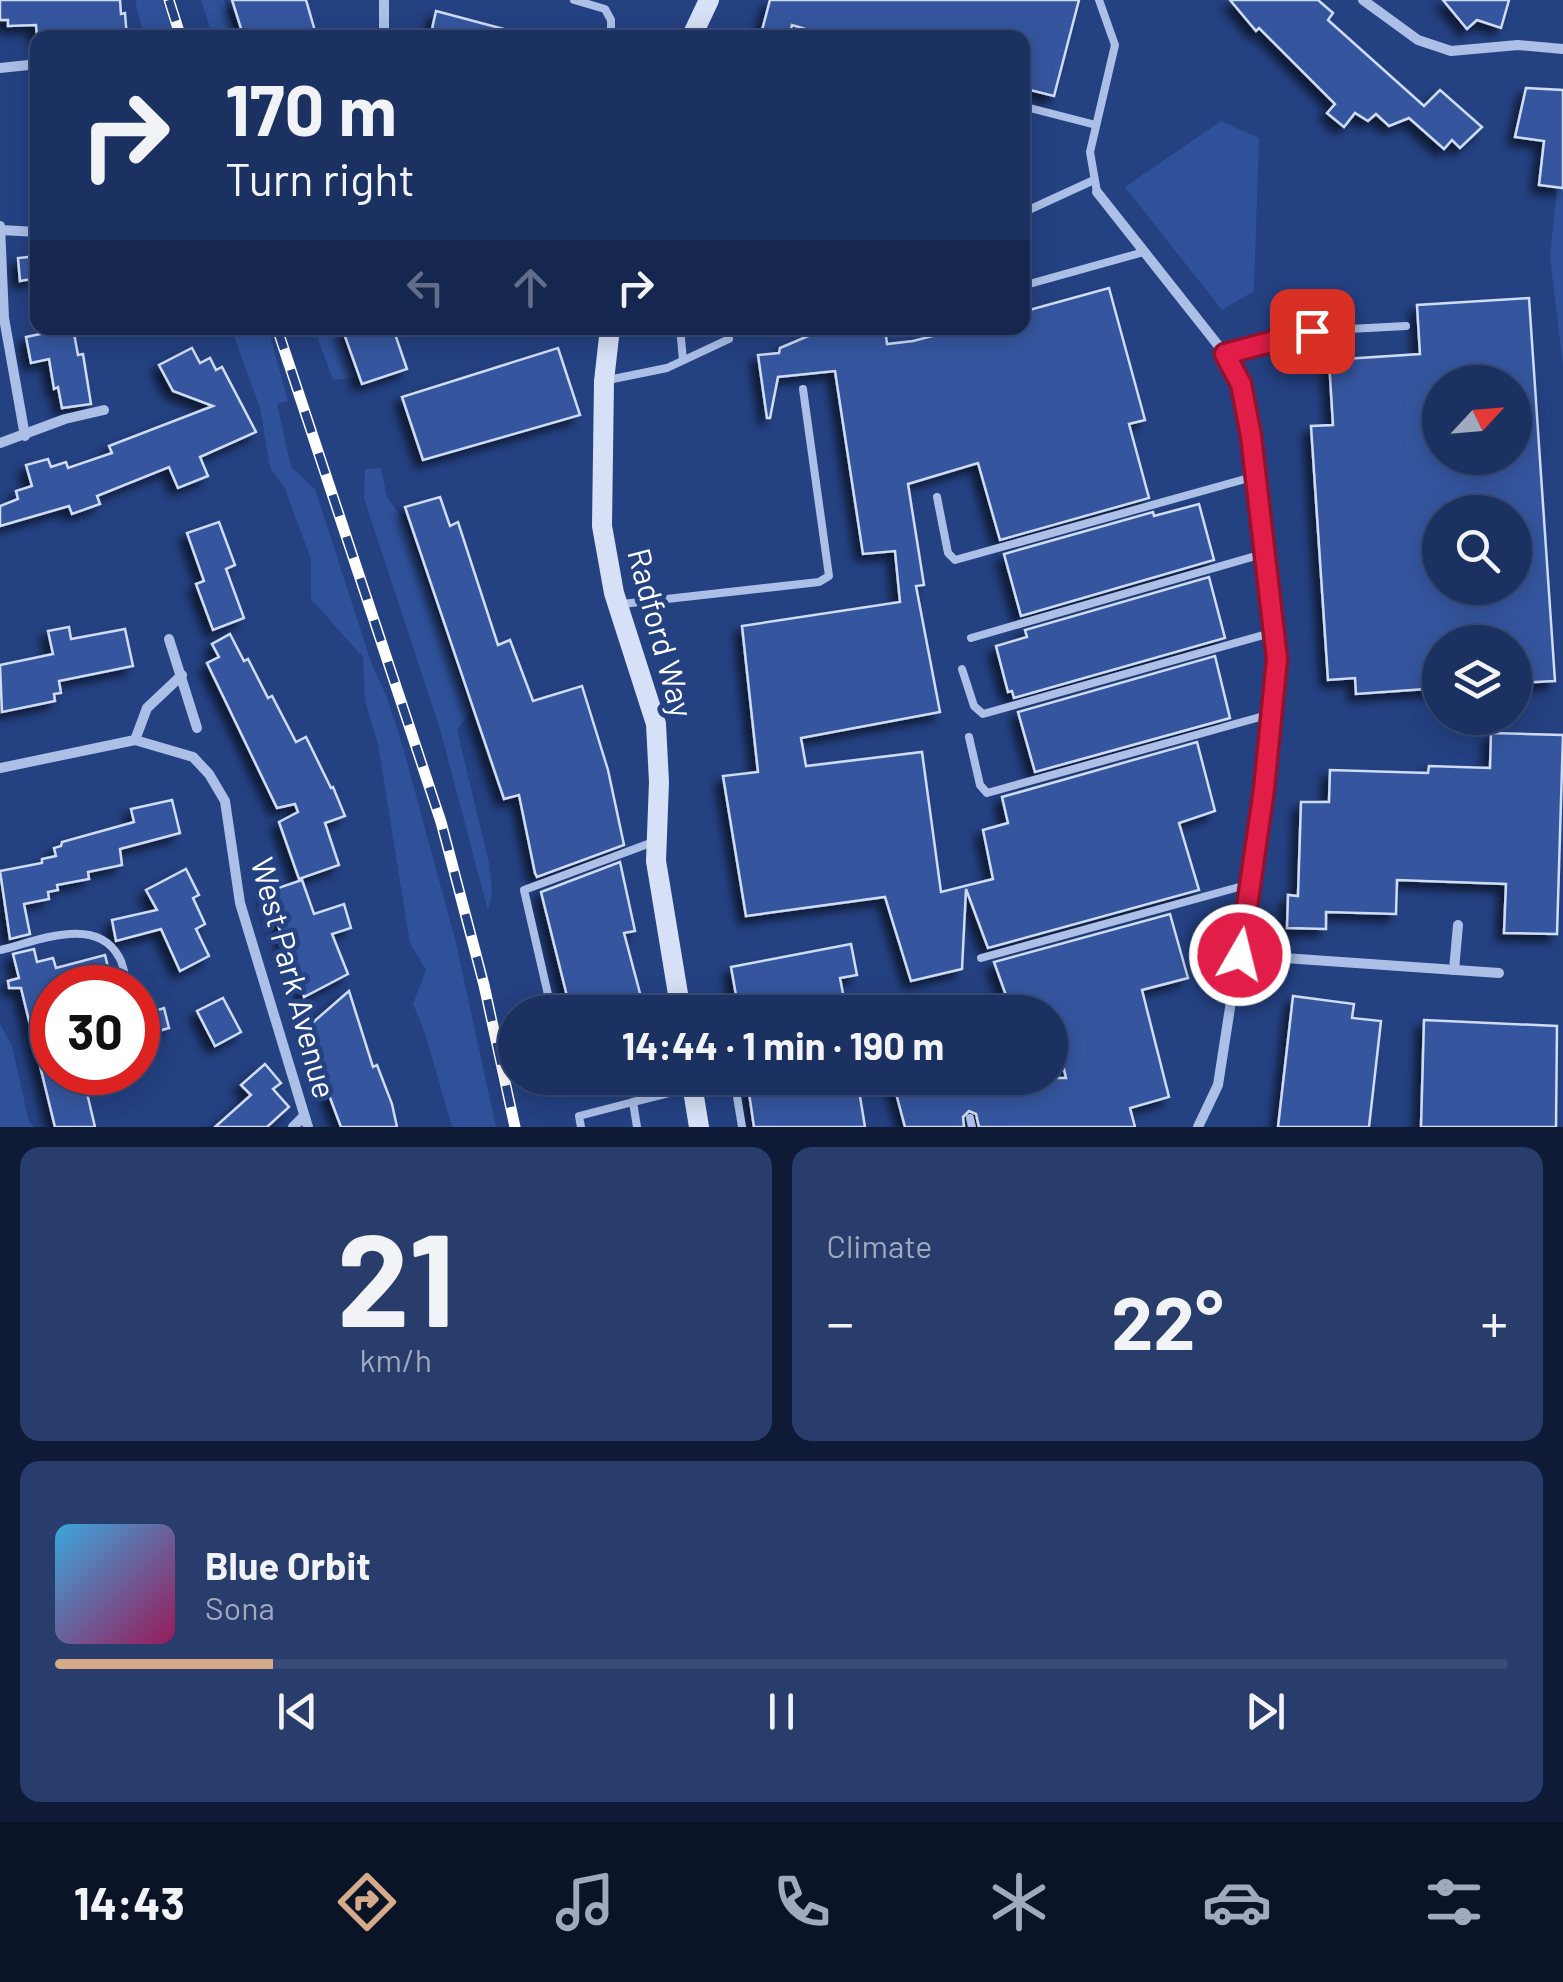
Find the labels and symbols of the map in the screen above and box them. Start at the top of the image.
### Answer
pin [1270,289,1355,374]
north arrow [1422,365,1532,475]
street label: Radford Way [621,544,703,721]
street label: West Park Avenue [245,853,345,1102]
position arrow [1188,903,1292,1007]
speed limit sign: 30 [30,965,160,1095]

